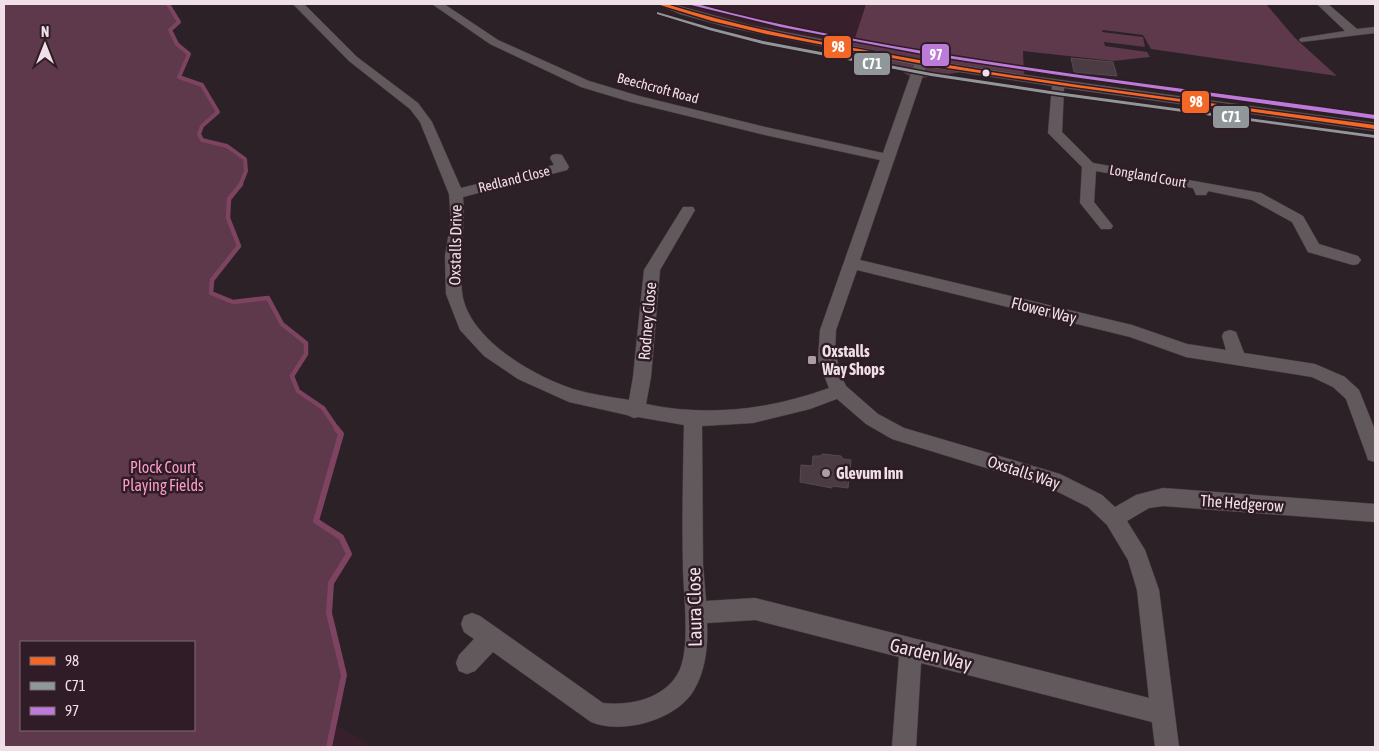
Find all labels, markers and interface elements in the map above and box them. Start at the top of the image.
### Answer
north arrow [20,20,70,70]
text: N [41,24,49,40]
line badge: 98 [823,35,852,59]
text: 98 [831,39,845,55]
line badge: 97 [921,43,950,67]
text: 97 [929,47,943,63]
line badge: C71 [853,52,891,76]
text: C71 [862,56,882,72]
unlabelled marker [981,68,991,78]
street label: Beechcroft Road [616,69,700,107]
line badge: 98 [1181,90,1210,114]
text: 98 [1189,94,1203,110]
line badge: C71 [1212,105,1250,129]
text: C71 [1221,109,1241,125]
street label: Longland Court [1108,161,1188,191]
street label: Redland Close [477,162,551,196]
street label: Oxstalls Drive [445,204,465,286]
street label: Rodney Close [635,281,660,361]
street label: Flower Way [1009,293,1079,328]
place label: Oxstalls Way Shops [821,342,885,378]
marker: Oxstalls Way Shops [806,354,818,366]
street label: Oxstalls Way [985,452,1063,493]
park label: Plock Court Playing Fields [122,458,204,495]
place label: Glevum Inn [836,464,904,482]
marker: Glevum Inn [820,467,832,479]
street label: The Hedgerow [1200,491,1285,516]
street label: Laura Close [682,567,706,647]
street label: Garden Way [888,633,974,675]
legend [20,641,195,731]
text: 98 [65,652,79,669]
text: C71 [65,677,86,694]
text: 97 [65,702,79,719]

